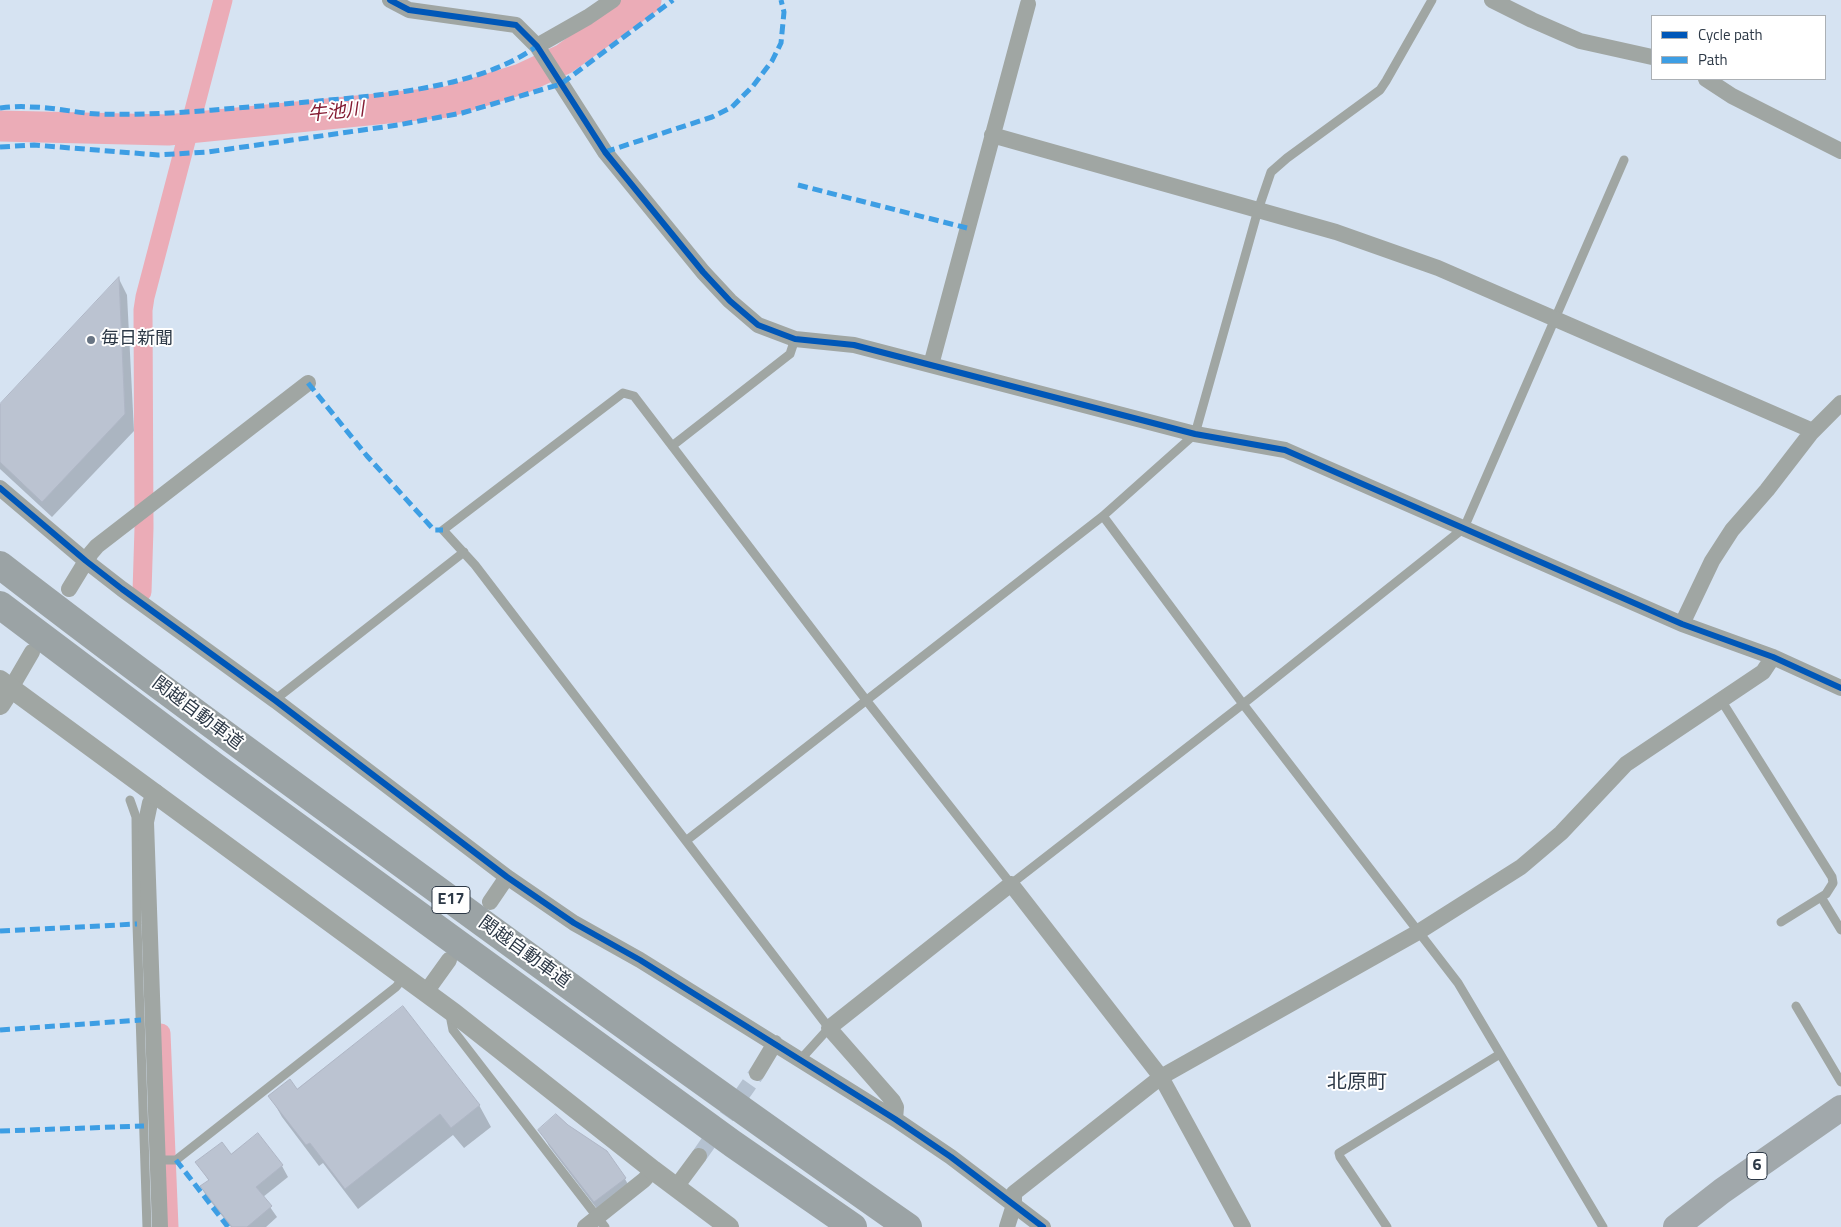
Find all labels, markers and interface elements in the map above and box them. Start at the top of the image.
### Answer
legend [1651,15,1826,80]
text: Cycle path [1698,23,1763,46]
text: Path [1698,48,1728,71]
water label: 牛池川 [306,99,366,127]
place label: 毎日新聞 [101,329,173,351]
marker: 毎日新聞 [85,334,97,346]
street label: 関越自動車道 [147,673,247,755]
road number: E17 [432,886,470,914]
street label: 関越自動車道 [474,913,574,993]
district label: 北原町 [1327,1071,1387,1095]
road number: 6 [1747,1152,1767,1180]

